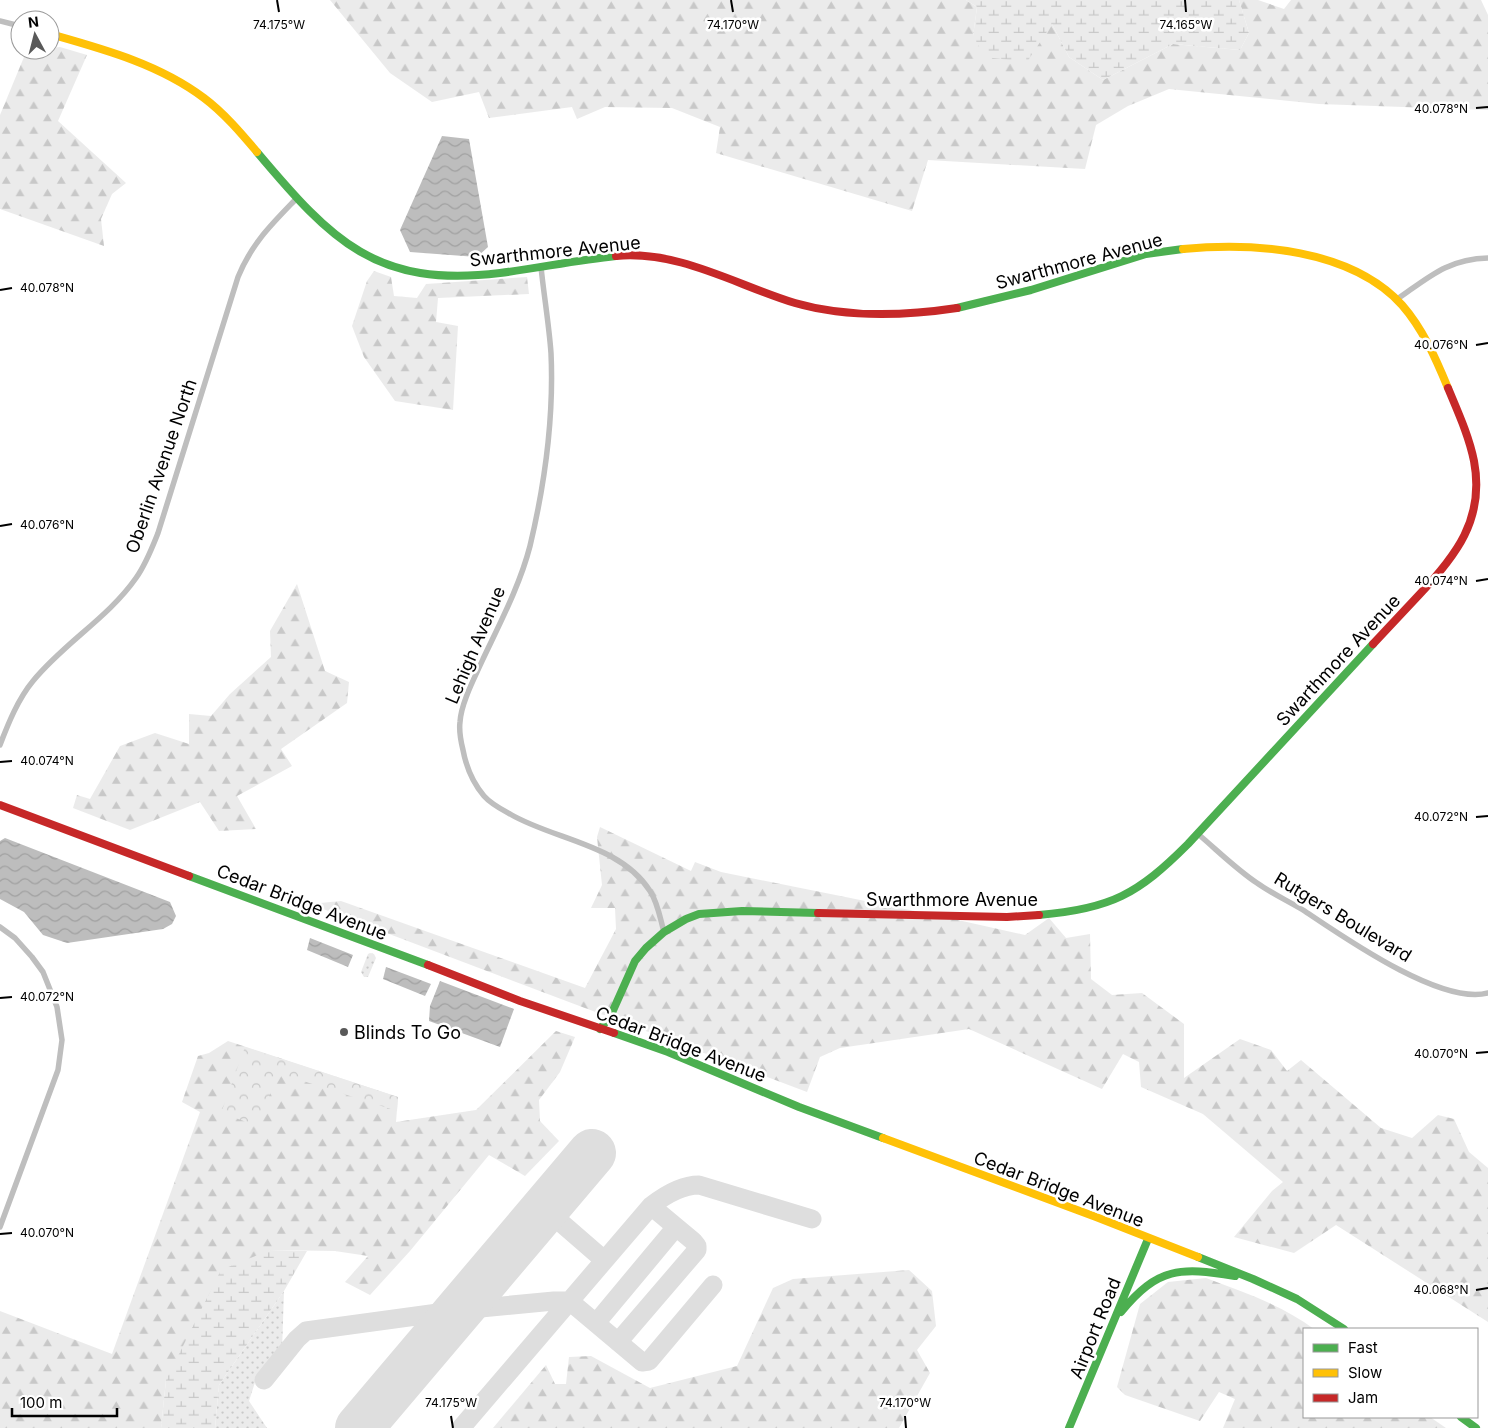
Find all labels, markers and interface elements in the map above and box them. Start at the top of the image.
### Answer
north arrow [10,10,60,60]
text: N [27,13,40,31]
text: 74.175°W [253,17,305,32]
text: 74.170°W [707,17,759,32]
text: 74.165°W [1160,17,1213,32]
text: 40.078°N [1414,101,1468,116]
street label: Swarthmore Avenue [993,229,1165,293]
street label: Swarthmore Avenue [468,232,642,270]
text: 40.078°N [20,280,74,295]
text: 40.076°N [1414,337,1468,352]
street label: Oberlin Avenue North [121,376,201,556]
text: 40.076°N [20,517,74,532]
text: 40.074°N [1414,573,1468,588]
street label: Lehigh Avenue [441,583,509,707]
street label: Swarthmore Avenue [1272,590,1404,730]
text: 40.074°N [20,753,74,768]
text: 40.072°N [1414,809,1468,824]
street label: Cedar Bridge Avenue [214,860,390,944]
street label: Rutgers Boulevard [1271,868,1415,966]
street label: Swarthmore Avenue [866,889,1038,910]
text: 40.072°N [20,989,74,1004]
street label: Cedar Bridge Avenue [593,1002,769,1086]
place label: Blinds To Go [354,1022,461,1043]
marker: Blinds To Go [338,1026,350,1038]
text: 40.070°N [1414,1046,1468,1061]
street label: Cedar Bridge Avenue [971,1147,1147,1231]
text: 40.070°N [20,1225,74,1240]
street label: Airport Road [1065,1274,1125,1382]
text: 40.068°N [1414,1282,1468,1297]
legend [1303,1328,1478,1418]
text: Fast [1348,1338,1378,1357]
text: Slow [1348,1363,1382,1382]
scale bar [12,1386,118,1418]
text: Jam [1348,1388,1378,1407]
text: 100 m [20,1393,62,1412]
text: 74.175°W [425,1395,477,1410]
text: 74.170°W [879,1395,931,1410]

